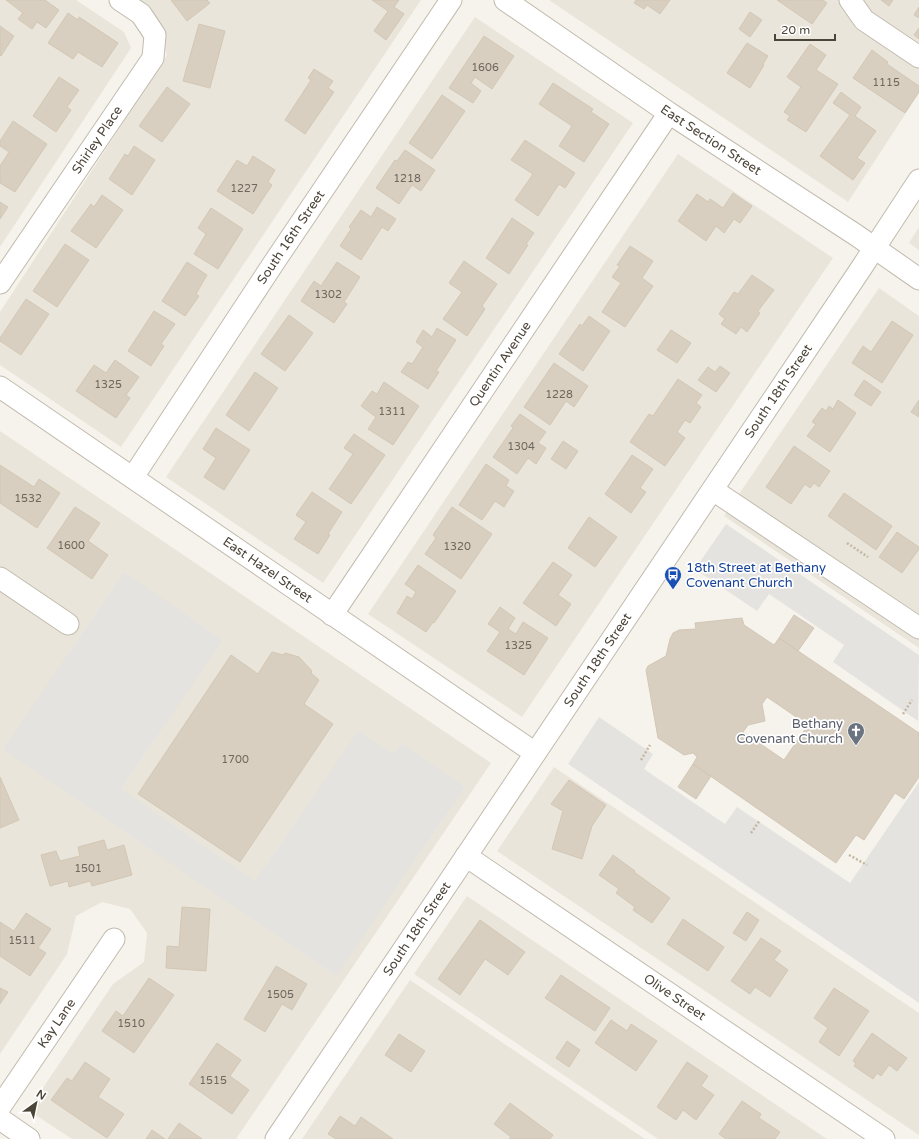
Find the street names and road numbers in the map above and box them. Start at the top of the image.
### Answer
street label: East Section Street [657,101,764,179]
street label: Shirley Place [69,103,126,177]
street label: South 16th Street [254,187,328,288]
street label: Quentin Avenue [466,318,535,410]
street label: South 18th Street [741,341,816,441]
street label: East Hazel Street [220,534,315,606]
street label: South 18th Street [561,610,635,710]
street label: South 18th Street [380,879,454,979]
street label: Olive Street [641,971,709,1024]
street label: Kay Lane [34,996,79,1051]

